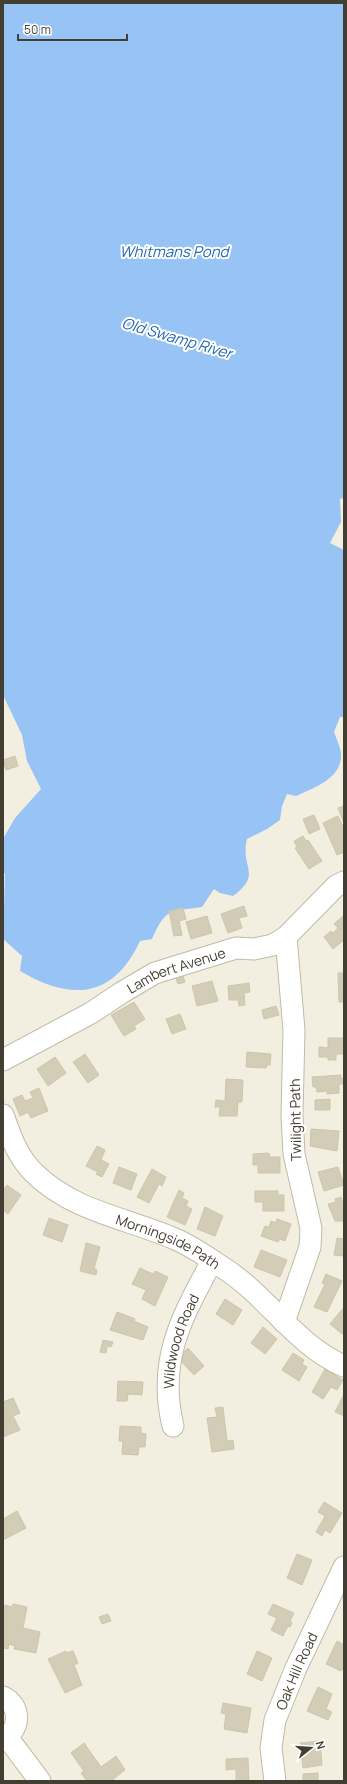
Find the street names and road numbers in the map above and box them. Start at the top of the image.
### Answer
street label: Lambert Avenue [123,942,228,997]
street label: Twilight Path [285,1078,305,1162]
street label: Morningside Path [114,1209,224,1273]
street label: Wildwood Road [158,1290,203,1389]
street label: Oak Hill Road [271,1629,321,1713]

